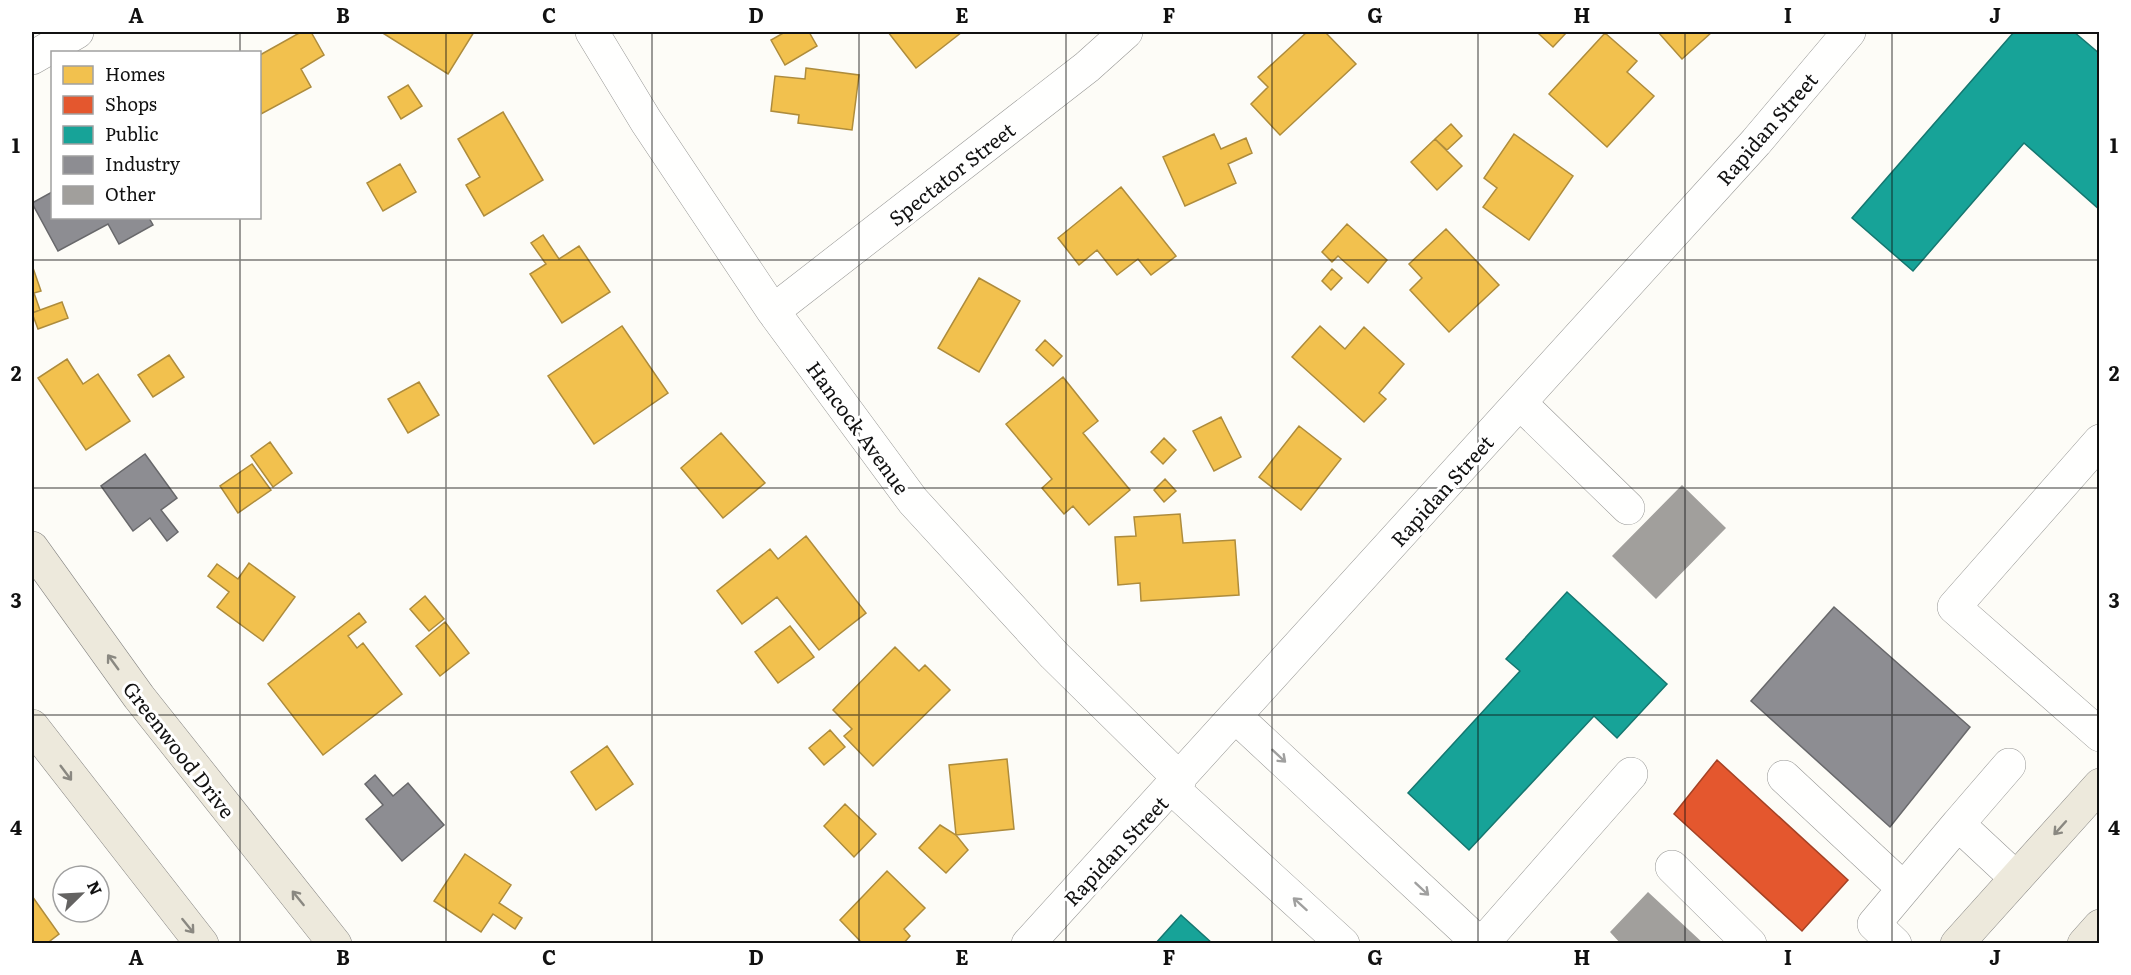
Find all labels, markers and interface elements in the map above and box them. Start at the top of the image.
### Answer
text: A [128,0,144,29]
text: B [336,0,350,29]
text: C [542,0,556,29]
text: D [748,0,764,29]
text: E [955,0,969,29]
text: F [1163,0,1176,29]
text: G [1367,0,1383,29]
text: H [1574,0,1590,29]
text: I [1784,0,1792,29]
text: J [1989,0,2001,29]
legend [51,51,261,219]
text: Homes [105,60,165,87]
street label: Rapidan Street [1708,65,1824,191]
text: Shops [105,90,157,117]
street label: Spectator Street [882,114,1020,232]
text: Public [105,120,159,147]
text: 1 [12,129,20,159]
text: 1 [2110,129,2118,159]
text: Industry [105,150,181,177]
text: Other [105,180,156,207]
street label: Hancock Avenue [800,354,918,500]
text: 2 [11,357,22,387]
text: 2 [2109,357,2120,387]
street label: Rapidan Street [1383,428,1499,552]
text: 3 [10,584,22,614]
text: 3 [2108,584,2120,614]
one-way arrow [107,655,119,671]
street label: Greenwood Drive [117,674,243,824]
one-way arrow [1271,749,1286,763]
one-way arrow [60,765,73,781]
street label: Rapidan Street [1056,788,1174,912]
text: 4 [10,811,22,841]
text: 4 [2108,811,2120,841]
one-way arrow [2053,821,2067,836]
north arrow [51,864,111,924]
text: N [82,876,109,899]
one-way arrow [1414,882,1429,896]
one-way arrow [292,890,305,906]
one-way arrow [1293,897,1308,911]
one-way arrow [181,918,194,934]
text: A [128,941,144,971]
text: B [336,941,350,971]
text: C [542,941,556,971]
text: D [748,941,764,971]
text: E [955,941,969,971]
text: F [1163,941,1176,971]
text: G [1367,941,1383,971]
text: H [1574,941,1590,971]
text: I [1784,941,1792,971]
text: J [1989,941,2001,971]

